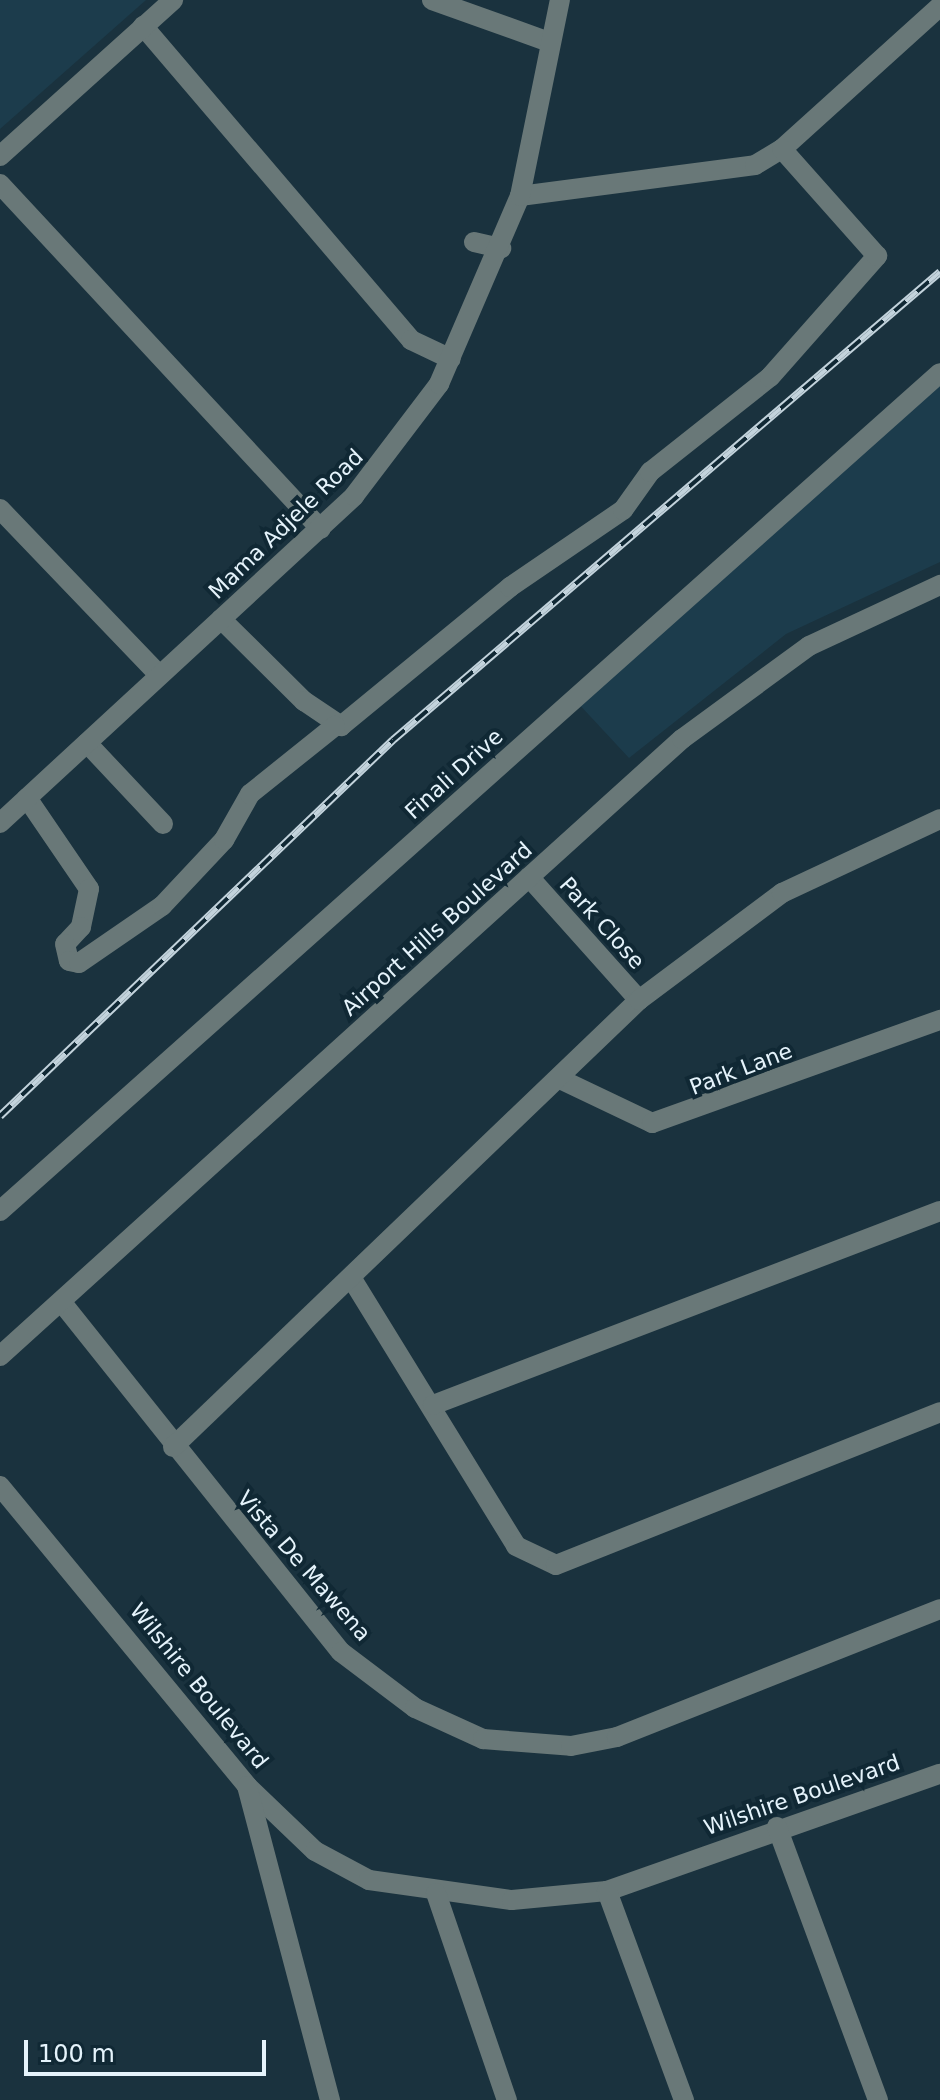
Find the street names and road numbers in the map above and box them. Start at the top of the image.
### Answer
street label: Mama Adjele Road [203,443,369,605]
street label: Finali Drive [400,723,508,825]
street label: Airport Hills Boulevard [336,837,538,1021]
street label: Park Close [554,872,650,974]
street label: Park Lane [686,1037,796,1101]
street label: Vista De Mawena [232,1486,376,1646]
street label: Wilshire Boulevard [124,1598,274,1774]
street label: Wilshire Boulevard [701,1749,903,1841]

